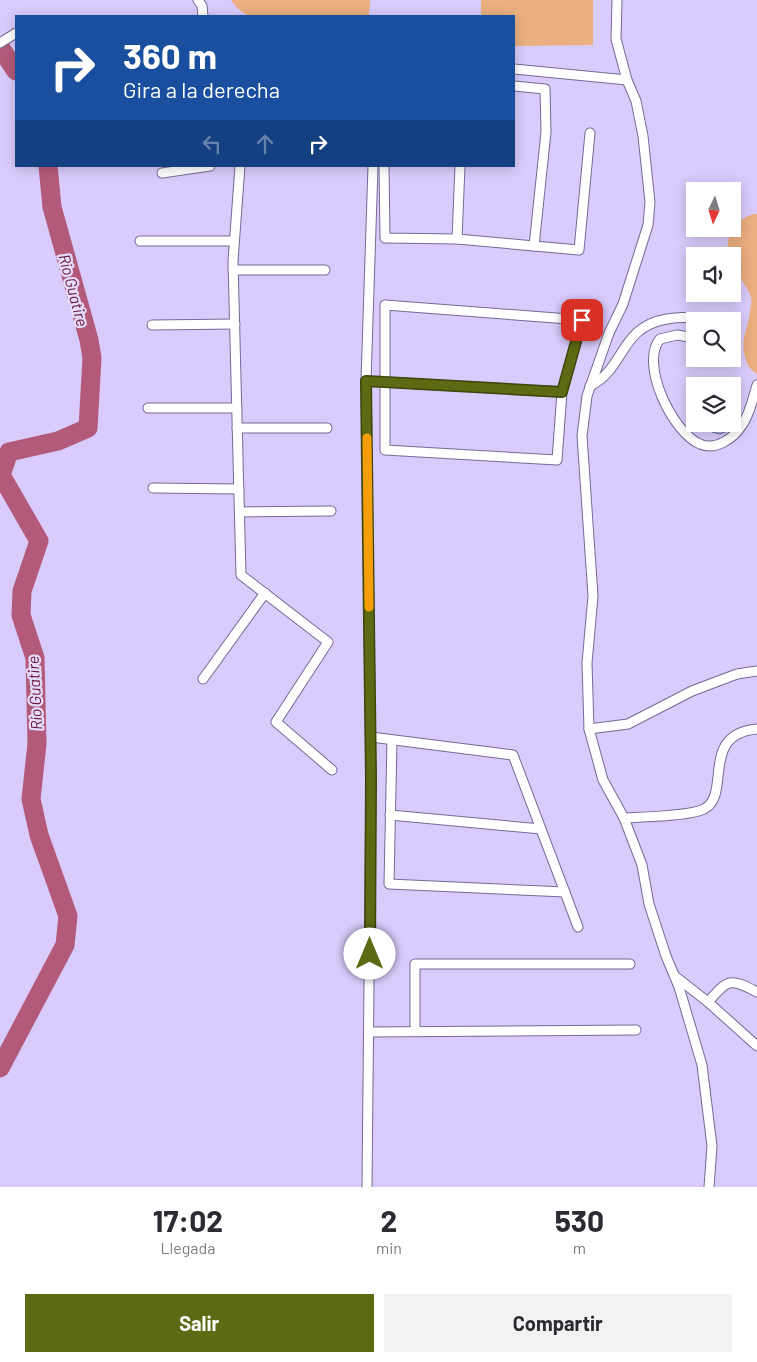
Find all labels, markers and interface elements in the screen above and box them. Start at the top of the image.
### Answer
text: 360 m [123,34,217,76]
icon: right [40,35,105,100]
text: Gira a la derecha [123,76,280,102]
icon: left [198,130,226,158]
icon: ahead [251,130,279,158]
icon: right [304,130,332,158]
north arrow [686,182,741,238]
map controls [686,182,741,432]
button: sound [686,247,741,302]
water label: Río Guatire [55,252,93,328]
pin [561,299,603,341]
icon: arrive [568,306,596,334]
button: search [686,312,741,367]
button: layers [686,377,741,432]
water label: Río Guatire [23,655,45,731]
position arrow [343,927,395,979]
text: 17:02 [153,1202,223,1238]
text: 2 [381,1202,397,1238]
text: 530 [555,1202,604,1238]
text: Llegada [161,1238,215,1257]
text: min [376,1238,402,1257]
text: m [573,1238,586,1257]
button: Salir [25,1294,374,1352]
button: Compartir [384,1294,732,1352]

